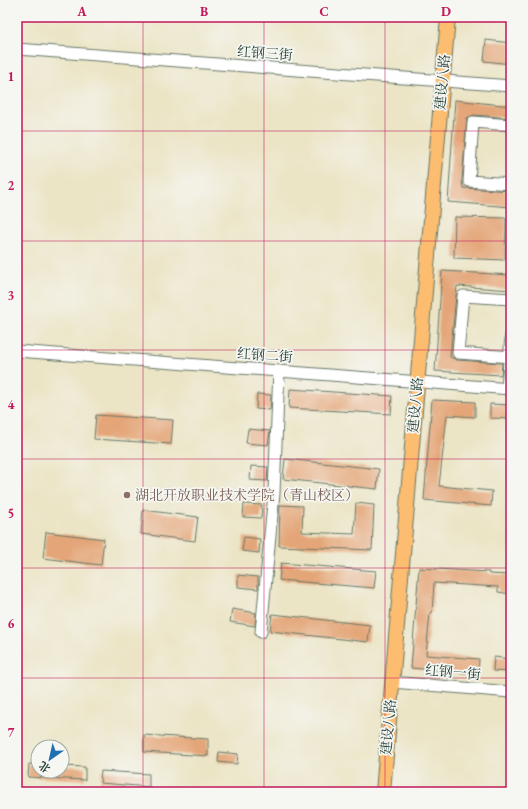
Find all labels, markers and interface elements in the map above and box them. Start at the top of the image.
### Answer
text: A [76,3,87,20]
text: B [200,3,208,20]
text: C [319,3,329,20]
text: D [441,3,451,20]
street label: 红钢三街 [236,42,294,64]
street label: 建设八路 [431,53,453,111]
text: 1 [8,68,15,85]
text: 2 [8,177,15,194]
text: 3 [8,287,15,304]
street label: 红钢二街 [236,344,294,366]
street label: 建设八路 [404,376,426,434]
text: 4 [8,396,15,413]
place label: 湖北开放职业技术学院（青山校区） [135,486,359,504]
marker: 湖北开放职业技术学院（青山校区） [122,490,132,500]
text: 5 [8,505,14,522]
text: 6 [8,615,15,632]
street label: 红钢一街 [424,661,482,683]
street label: 建设八路 [377,698,399,756]
text: 7 [8,724,15,741]
north arrow [30,739,70,779]
text: 北 [36,758,53,776]

